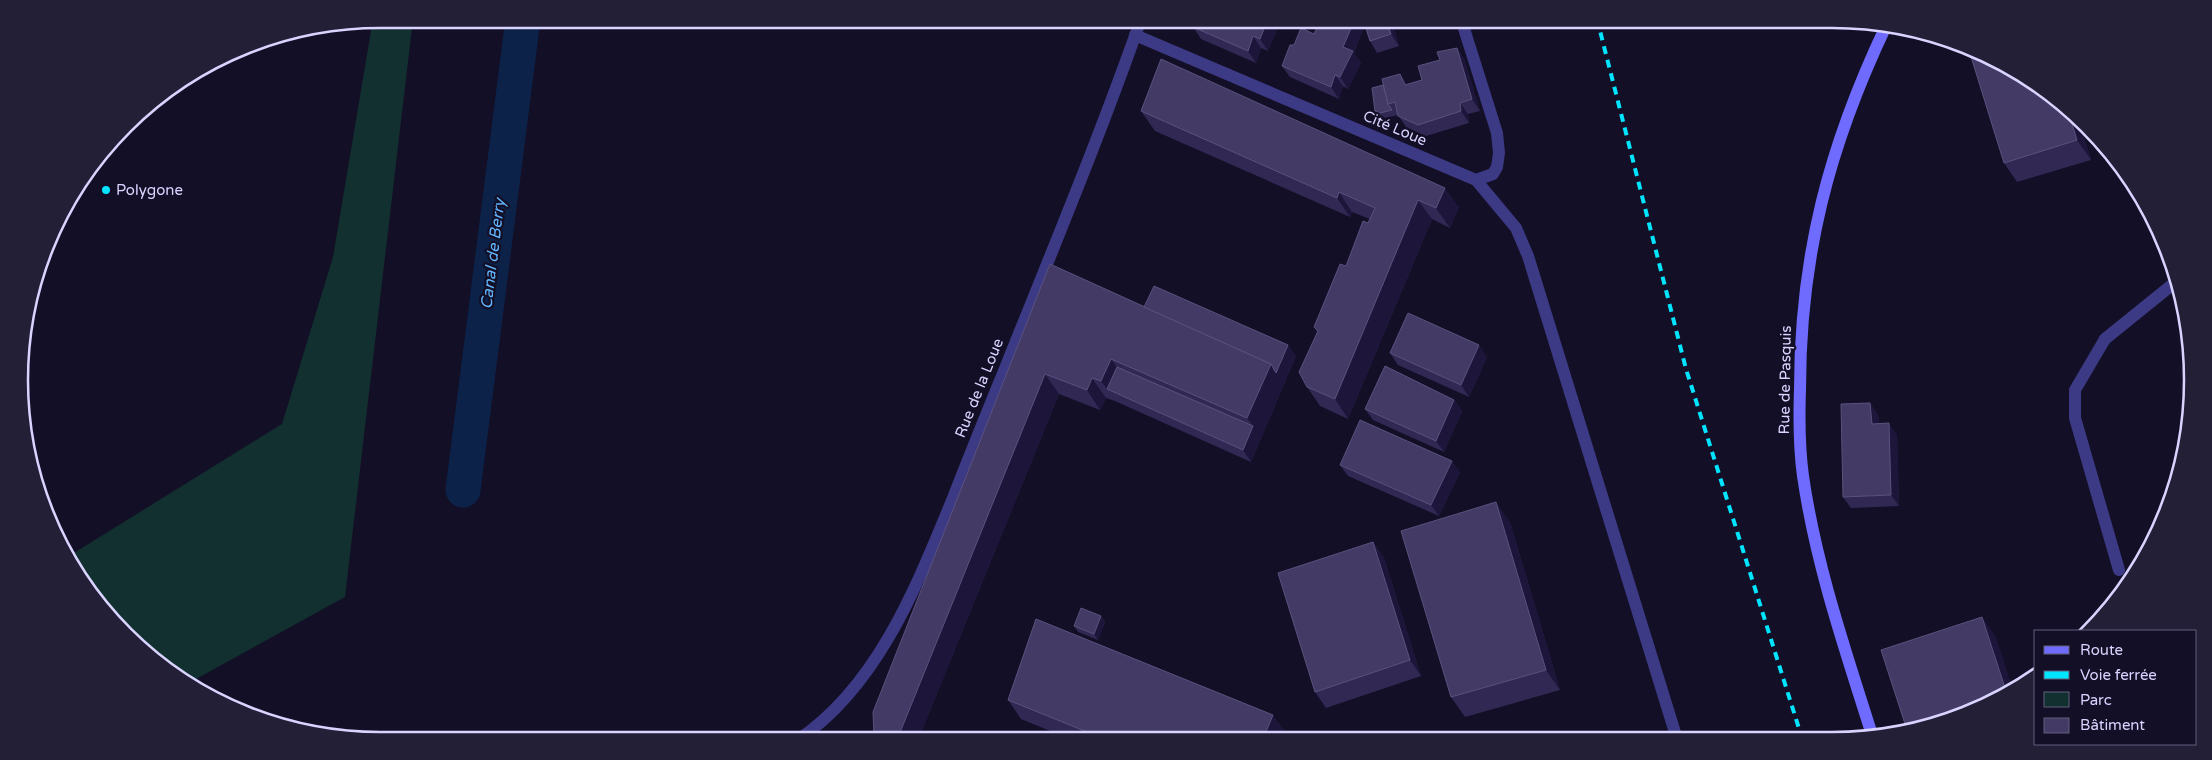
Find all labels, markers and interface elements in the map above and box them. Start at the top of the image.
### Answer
street label: Cité Loue [1360,107,1430,149]
place label: Polygone [116,181,183,199]
marker: Polygone [100,184,112,196]
water label: Canal de Berry [476,195,510,310]
street label: Rue de Pasquis [1775,325,1795,435]
street label: Rue de la Loue [951,336,1007,440]
legend [2034,630,2197,745]
text: Route [2080,641,2123,659]
text: Voie ferrée [2080,666,2157,684]
text: Parc [2080,691,2112,709]
text: Bâtiment [2080,716,2145,734]

